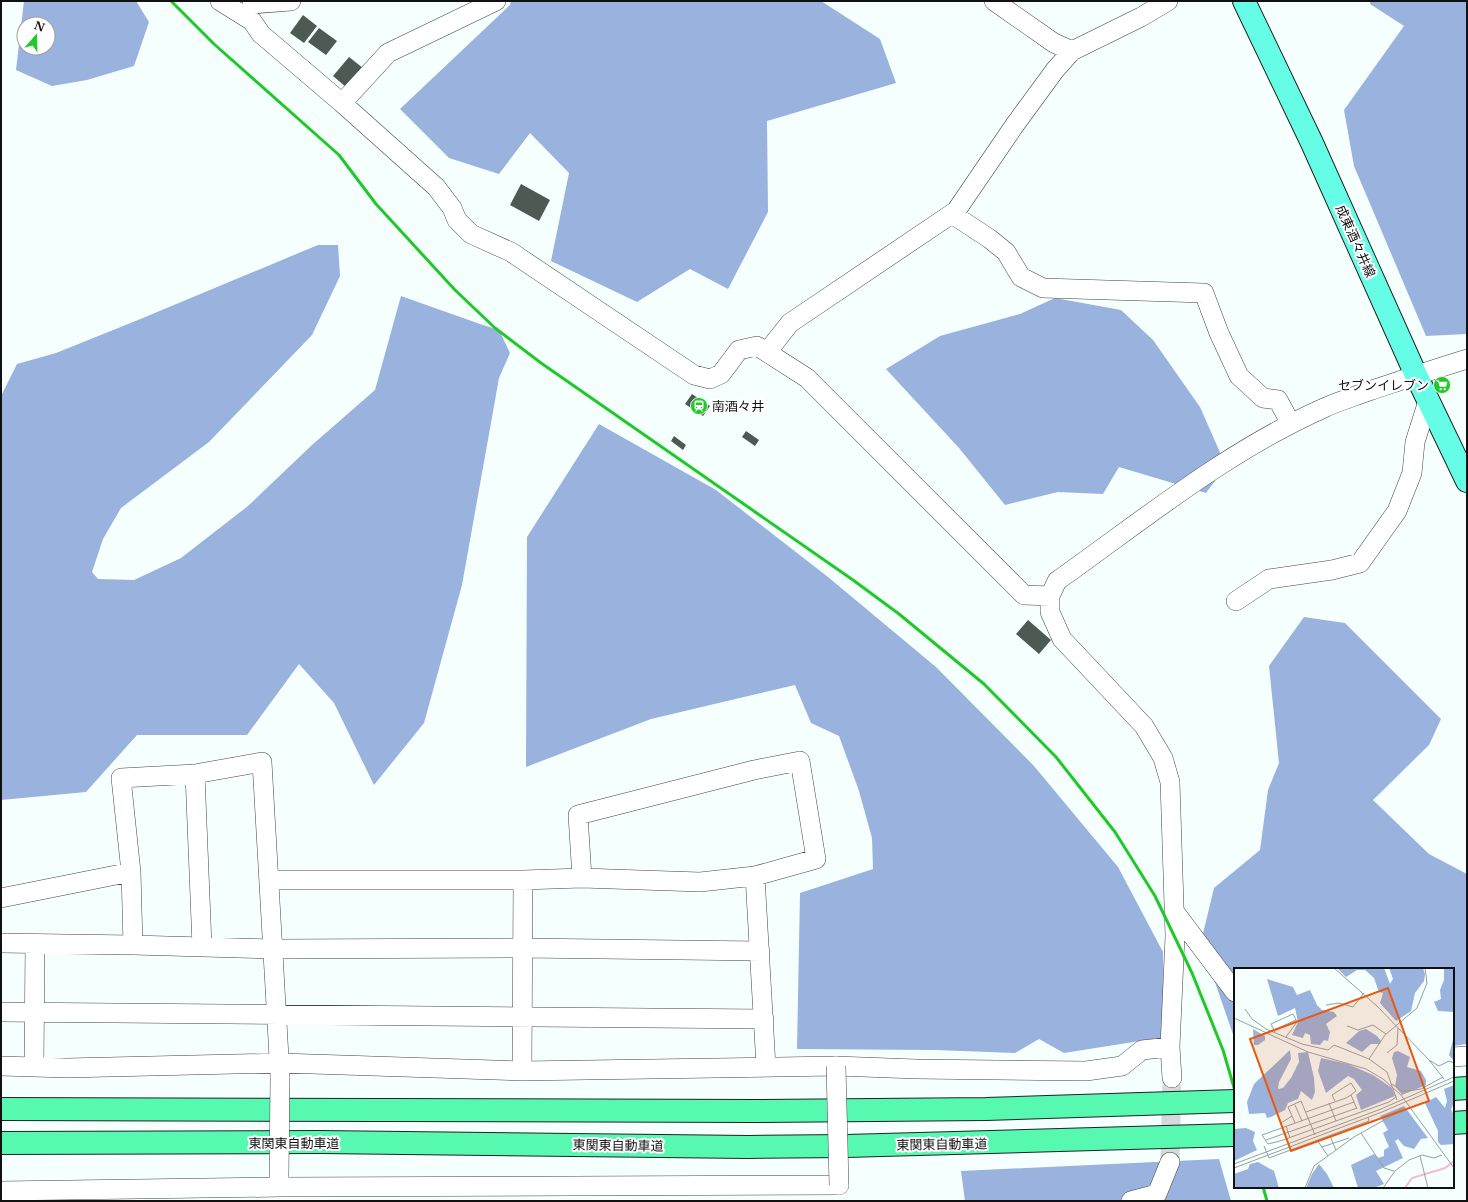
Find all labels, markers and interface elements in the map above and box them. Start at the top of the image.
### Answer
north arrow [16,16,56,56]
text: N [32,18,47,35]
street label: 成東酒々井線 [1332,202,1379,280]
supermarket icon: セブンイレブン [1432,375,1452,395]
place label: セブンイレブン [1338,377,1429,394]
station icon: 南酒々井 [689,396,709,416]
place label: 南酒々井 [712,398,764,415]
inset map [1234,968,1454,1188]
street label: 東関東自動車道 [248,1135,340,1152]
street label: 東関東自動車道 [896,1135,988,1154]
street label: 東関東自動車道 [572,1136,664,1155]

